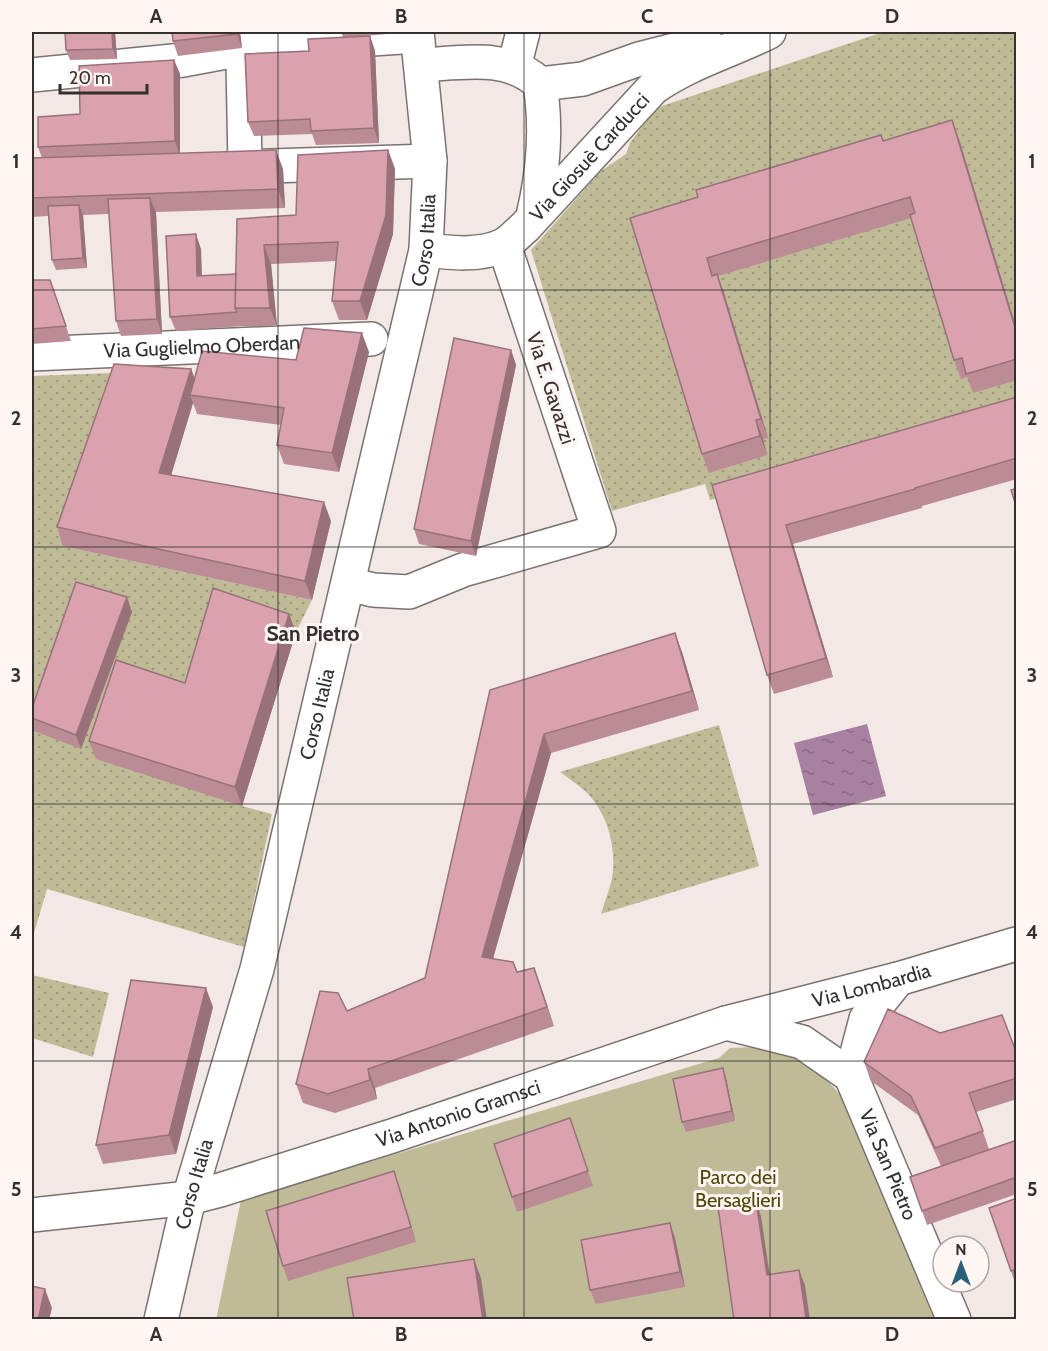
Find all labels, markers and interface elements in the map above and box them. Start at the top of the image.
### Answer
text: A [150,4,163,28]
text: B [395,4,407,28]
text: C [641,4,653,28]
text: D [885,4,899,28]
scale bar [60,57,147,95]
text: 20 m [69,67,111,89]
street label: Via Giosuè Carducci [525,88,654,226]
text: 1 [12,149,20,173]
text: 1 [1028,149,1036,173]
street label: Corso Italia [406,193,441,289]
street label: Via E. Gavazzi [522,329,580,447]
street label: Via Guglielmo Oberdan [103,330,301,363]
text: 2 [11,406,21,430]
text: 2 [1027,406,1037,430]
district label: San Pietro [266,621,360,646]
text: 3 [11,663,21,687]
text: 3 [1027,663,1037,687]
street label: Corso Italia [295,666,339,762]
text: 4 [10,920,22,944]
text: 4 [1026,920,1038,944]
street label: Via Lombardia [810,958,934,1012]
street label: Via Antonio Gramsci [373,1075,543,1152]
street label: Via San Pietro [854,1105,922,1224]
street label: Corso Italia [170,1135,218,1232]
park label: Parco dei Bersaglieri [695,1165,781,1212]
text: 5 [11,1177,21,1201]
text: 5 [1027,1177,1037,1201]
north arrow [931,1234,991,1294]
text: N [955,1240,967,1259]
text: A [150,1322,163,1346]
text: B [395,1322,407,1346]
text: C [641,1322,653,1346]
text: D [885,1322,899,1346]

